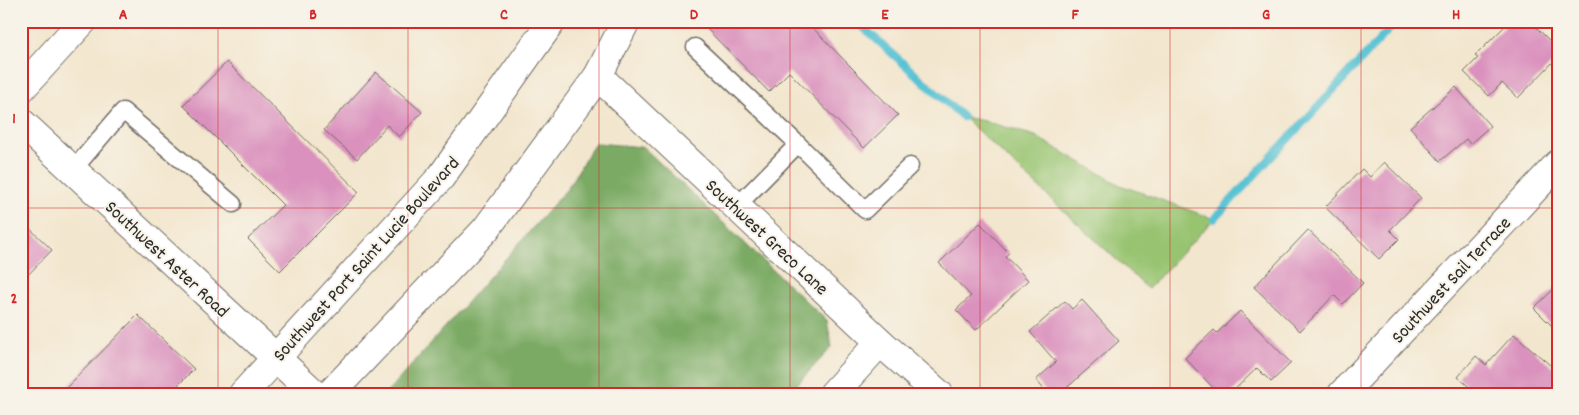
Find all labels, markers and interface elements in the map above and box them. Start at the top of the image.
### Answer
text: A [119,4,128,27]
text: B [309,4,317,27]
text: C [500,4,508,27]
text: D [690,4,699,27]
text: E [881,4,889,27]
text: F [1071,4,1079,27]
text: G [1262,4,1270,27]
text: H [1452,4,1460,27]
text: 1 [12,108,16,131]
street label: Southwest Port Saint Lucie Boulevard [268,152,467,369]
street label: Southwest Greco Lane [698,174,833,303]
street label: Southwest Aster Road [97,196,234,325]
street label: Southwest Sail Terrace [1386,212,1519,351]
text: 2 [11,288,18,311]

